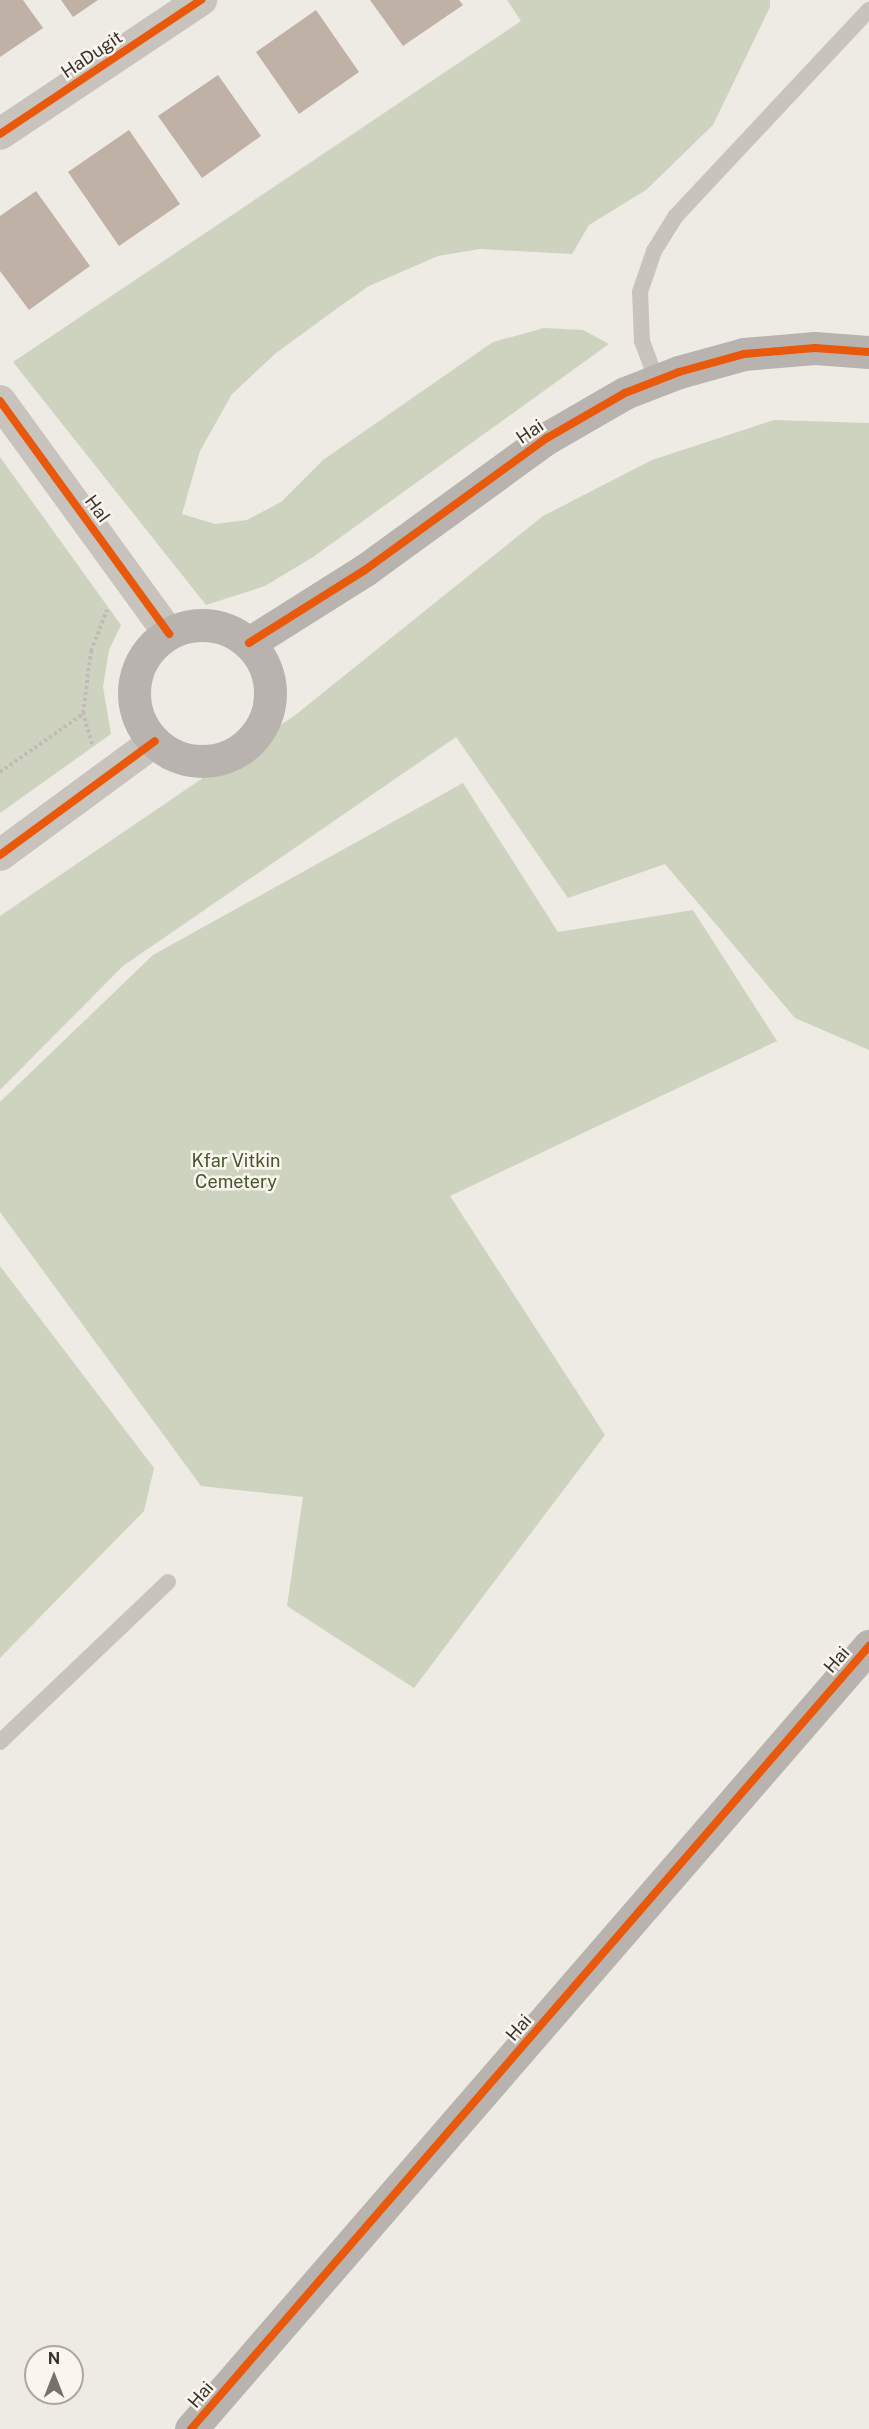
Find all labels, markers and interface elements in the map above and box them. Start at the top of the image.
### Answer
street label: HaDugit [57,27,127,83]
street label: Hai [512,415,548,449]
street label: HaI [80,491,114,527]
park label: Kfar Vitkin Cemetery [191,1151,281,1194]
street label: Hai [820,1642,854,1678]
street label: Hai [502,2010,536,2046]
north arrow [24,2345,84,2405]
text: N [48,2349,60,2368]
street label: Hai [184,2377,218,2413]

